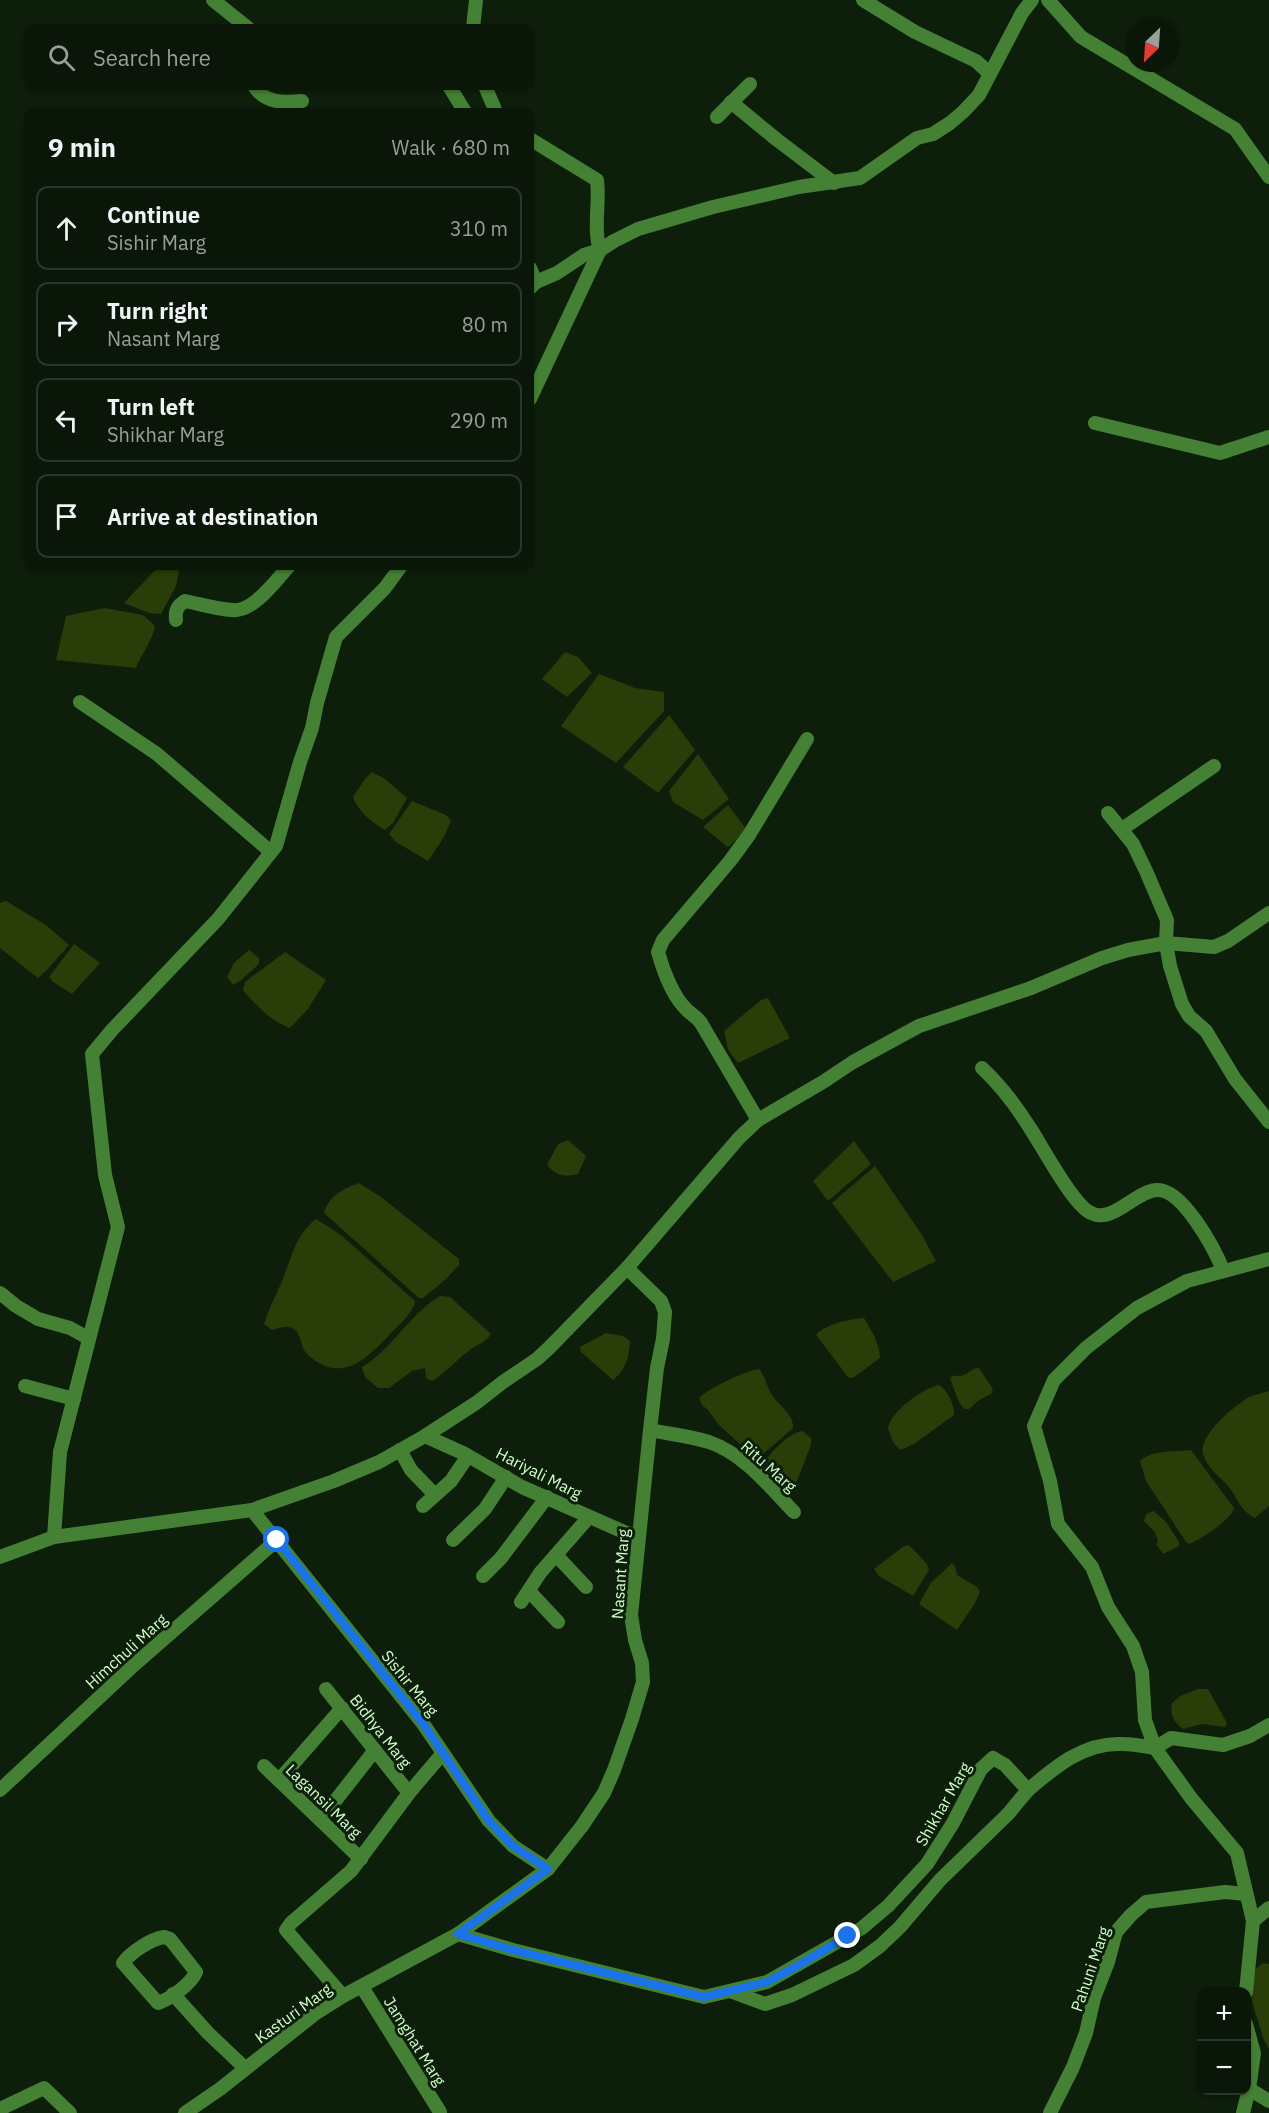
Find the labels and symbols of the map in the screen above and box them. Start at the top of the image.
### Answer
north arrow [1125,18,1179,72]
street label: Ritu Marg [737,1436,801,1497]
street label: Hariyali Marg [493,1443,586,1503]
route start [263,1526,289,1552]
street label: Nasant Marg [607,1528,633,1620]
street label: Himchuli Marg [81,1609,171,1693]
street label: Sishir Marg [377,1646,443,1721]
street label: Bidhya Marg [346,1690,416,1772]
street label: Shikhar Marg [911,1758,975,1850]
street label: Lagansil Marg [282,1760,367,1843]
route end [834,1922,860,1948]
street label: Pahuni Marg [1066,1923,1114,2014]
street label: Kasturi Marg [251,1978,336,2048]
street label: Jamghat Marg [380,1993,451,2090]

